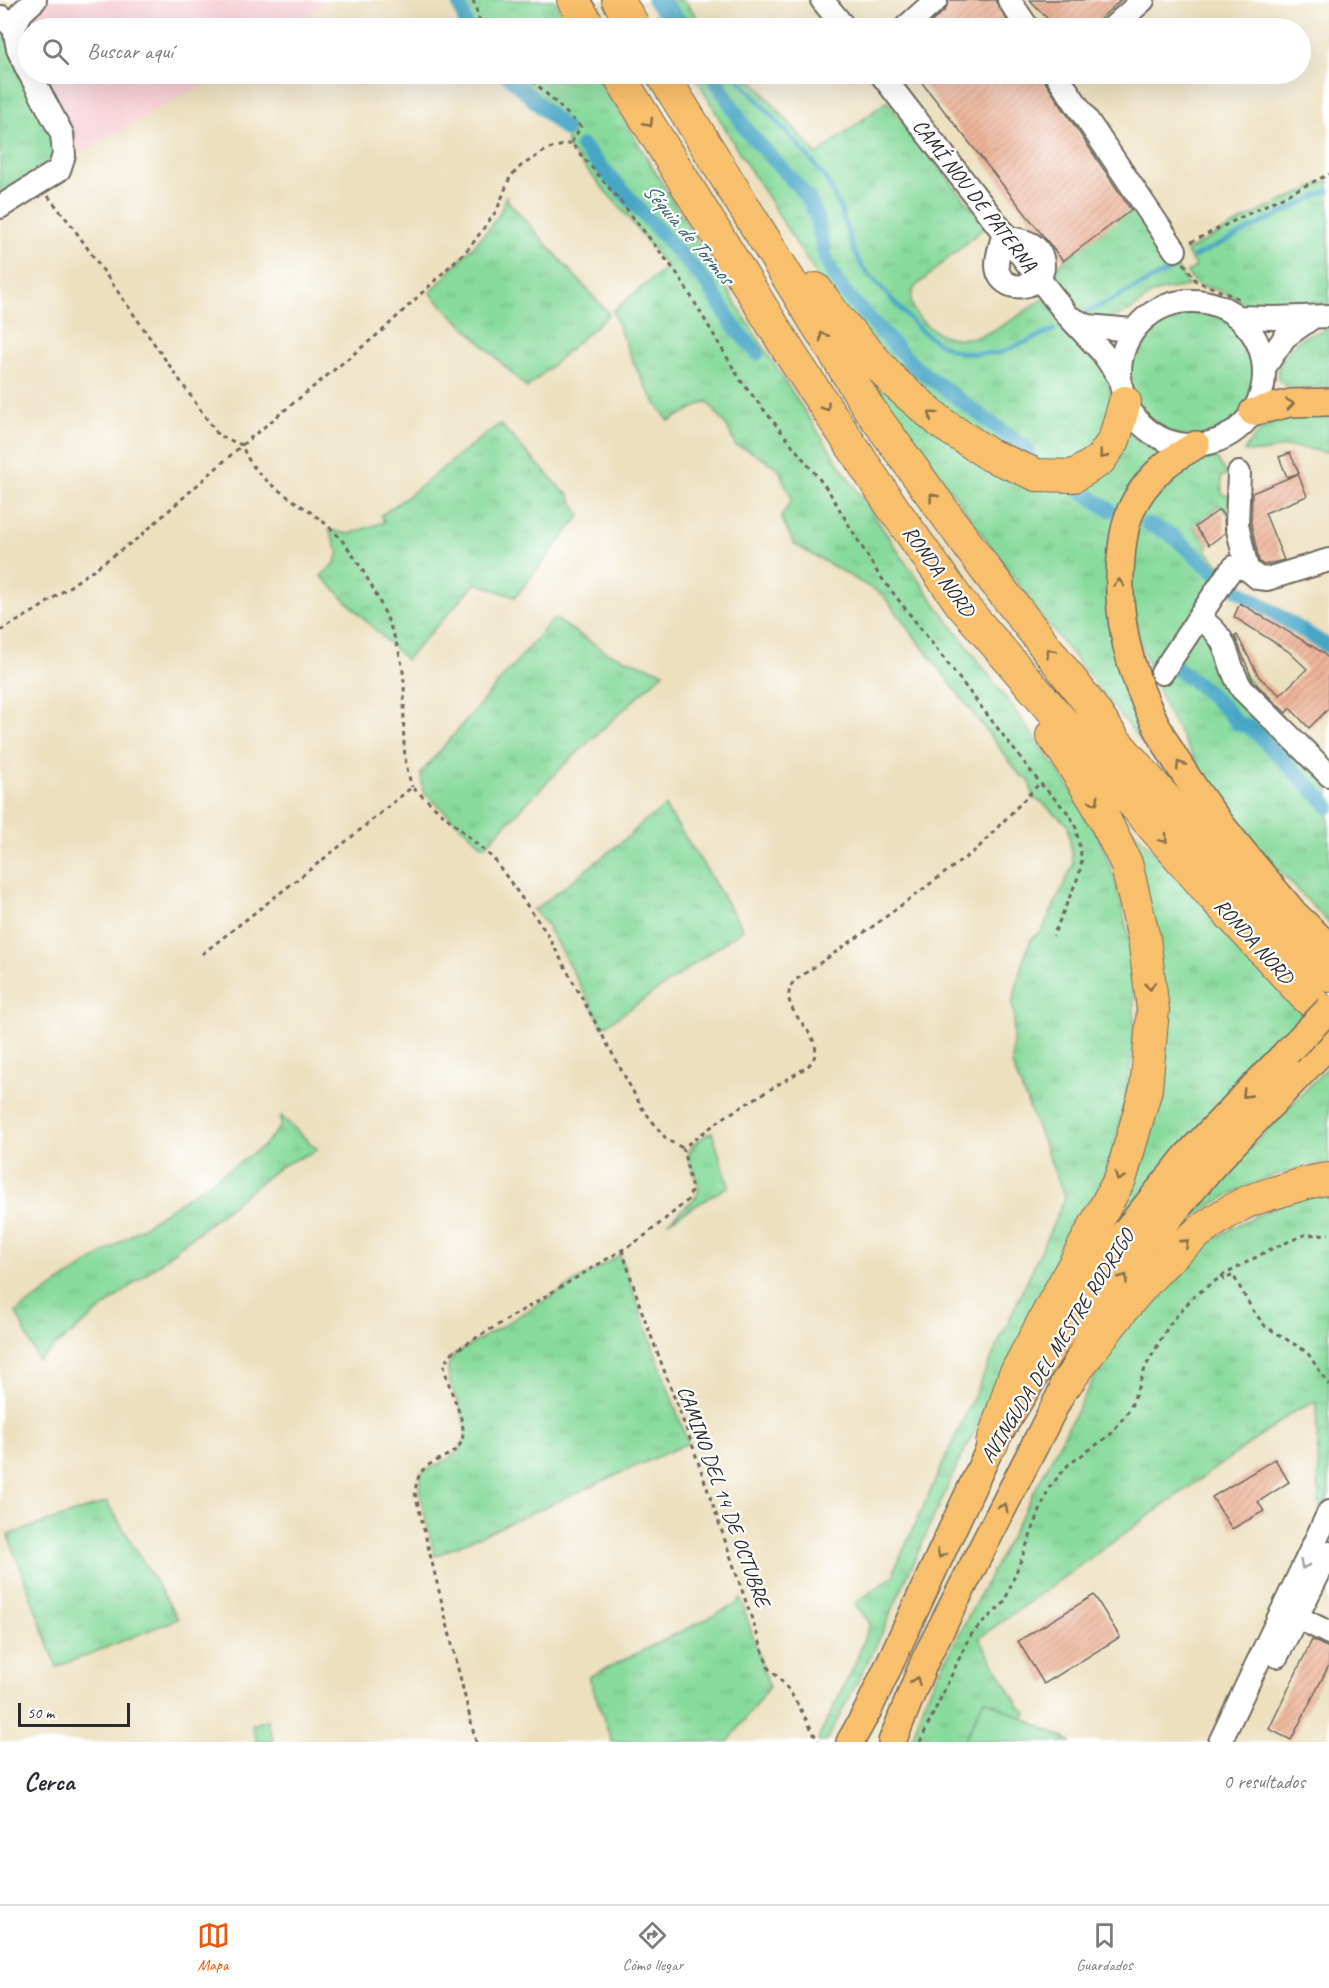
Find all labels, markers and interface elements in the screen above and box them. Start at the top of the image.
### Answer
search box [18,18,1311,84]
icon: search [39,35,72,68]
text: Buscar aquí [87,37,173,65]
street label: CAMÍ NOU DE PATERNA [907,113,1043,277]
one-way arrow [641,117,653,127]
water label: Séquia de Tormos [637,177,742,293]
one-way arrow [819,332,831,342]
one-way arrow [1286,399,1295,411]
one-way arrow [818,400,829,411]
one-way arrow [928,411,939,422]
one-way arrow [1099,448,1110,459]
one-way arrow [929,492,940,503]
street label: RONDA NORD [897,520,982,623]
one-way arrow [1113,578,1126,587]
one-way arrow [1047,648,1058,659]
one-way arrow [1175,761,1187,771]
one-way arrow [1087,795,1099,805]
one-way arrow [1157,832,1168,843]
street label: RONDA NORD [1209,893,1300,991]
one-way arrow [1143,982,1155,991]
one-way arrow [1242,1087,1253,1098]
one-way arrow [1114,1170,1126,1181]
street label: AVINGUDA DEL MESTRE RODRIGO [974,1222,1141,1467]
one-way arrow [1178,1239,1188,1250]
one-way arrow [1117,1273,1128,1284]
street label: CAMINO DEL 14 DE OCTUBRE [672,1382,777,1613]
one-way arrow [996,1502,1008,1513]
one-way arrow [936,1547,948,1558]
one-way arrow [1299,1558,1311,1569]
one-way arrow [909,1677,921,1688]
scale bar [18,1700,130,1728]
text: 50 m [27,1703,54,1723]
text: Cerca [24,1765,74,1798]
text: 0 resultados [1223,1769,1305,1794]
tab: Mapa [197,1919,230,1975]
tab: Cómo llegar [623,1919,683,1975]
tab: Guardados [1076,1919,1132,1975]

